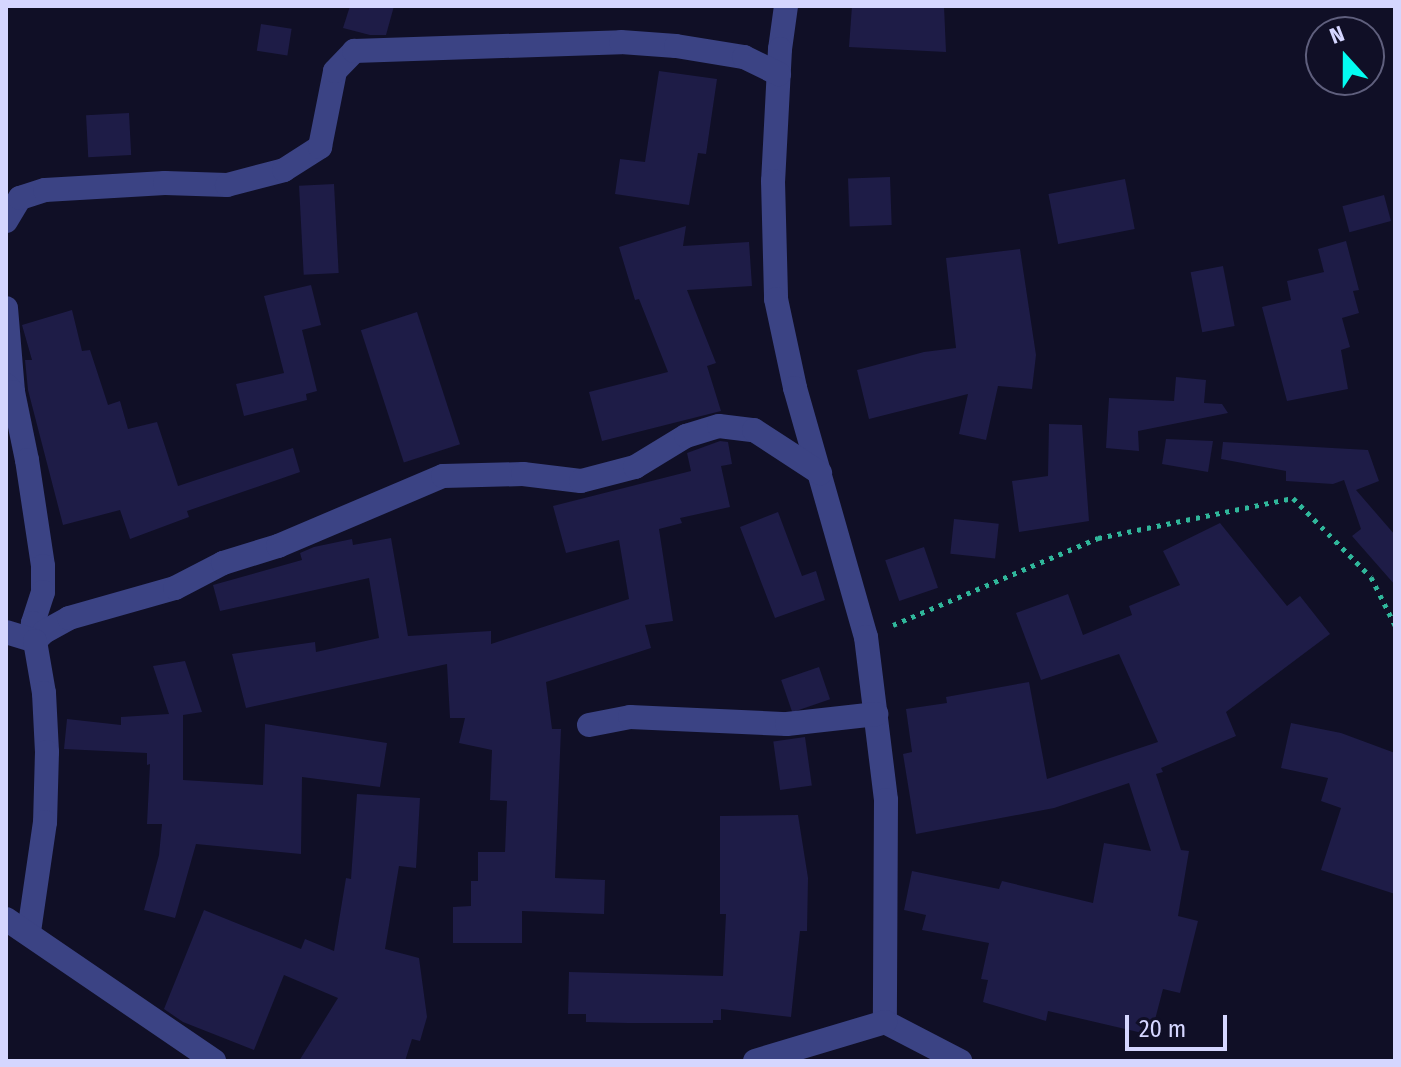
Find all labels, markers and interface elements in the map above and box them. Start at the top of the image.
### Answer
north arrow [1305,16,1385,96]
text: N [1326,20,1348,50]
scale bar [1129,999,1231,1049]
text: 20 m [1139,1015,1186,1043]

